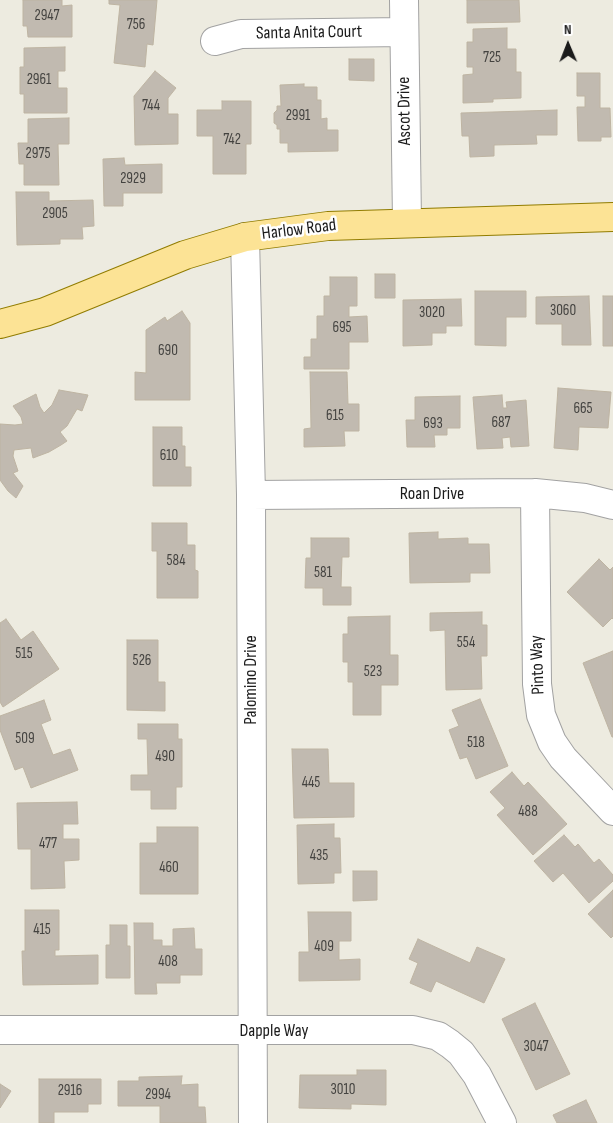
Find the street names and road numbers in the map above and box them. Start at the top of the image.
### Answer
street label: Santa Anita Court [256,21,362,45]
street label: Ascot Drive [394,77,416,145]
street label: Harlow Road [260,215,338,245]
street label: Roan Drive [400,483,464,505]
street label: Palomino Drive [240,635,262,725]
street label: Pinto Way [526,635,550,695]
street label: Dapple Way [240,1020,308,1042]

